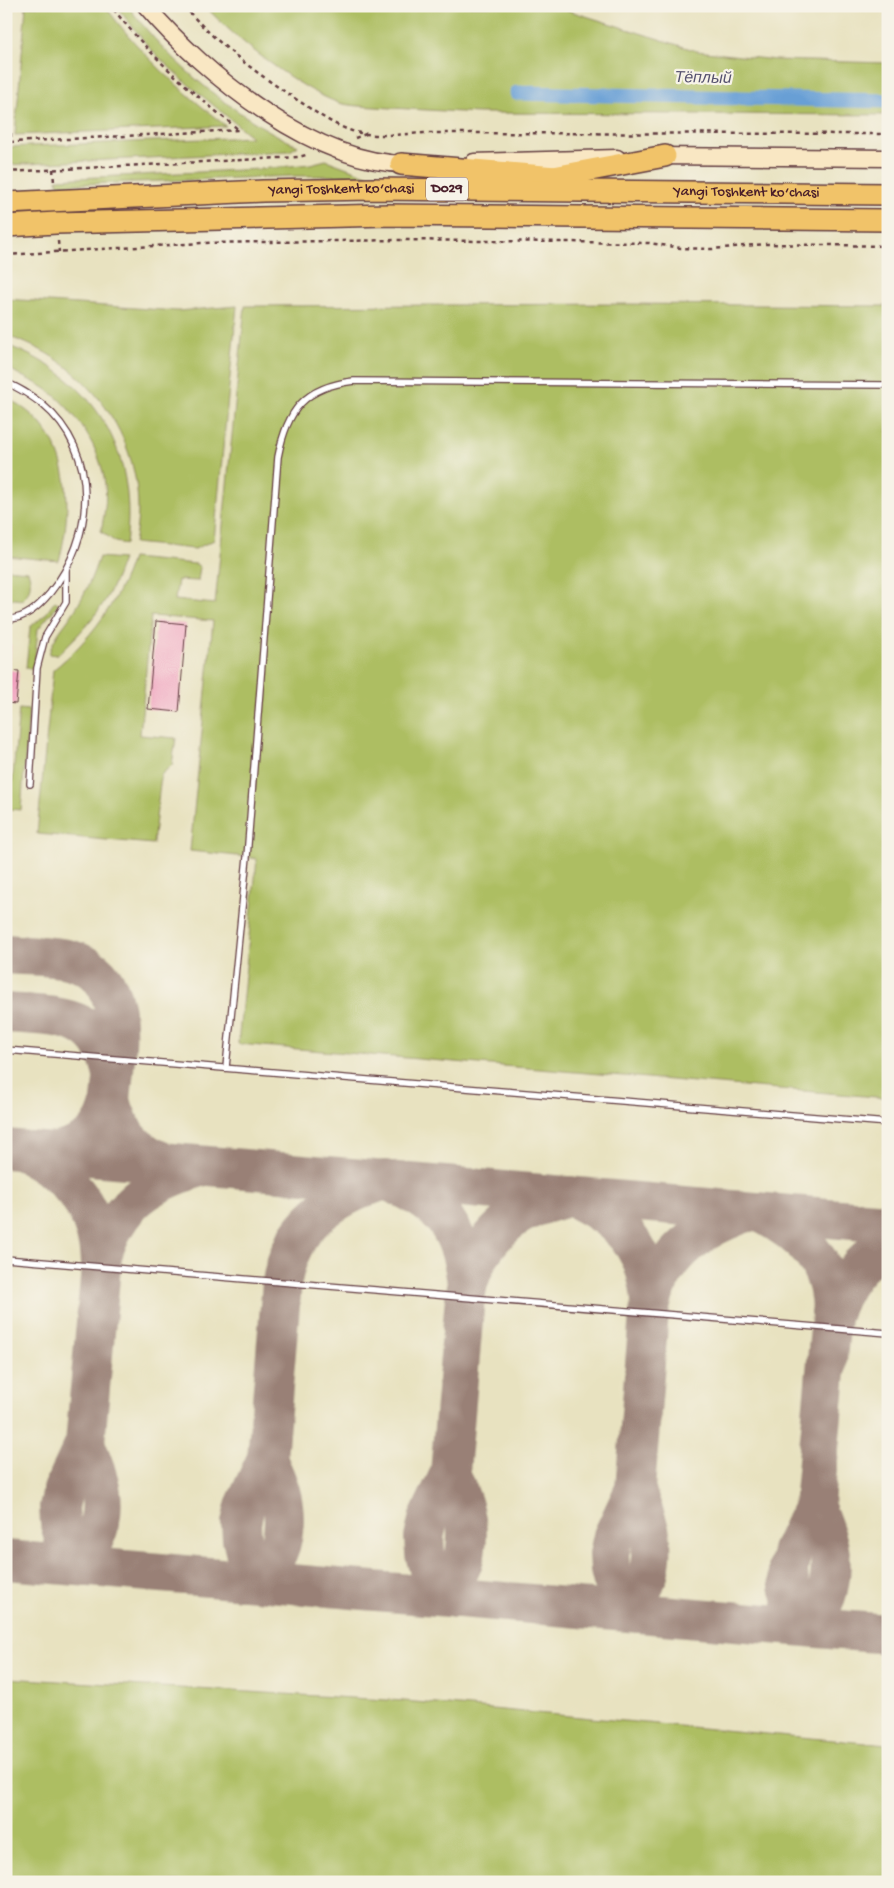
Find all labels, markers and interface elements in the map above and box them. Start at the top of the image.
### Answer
water label: Тёплый [674,69,732,90]
road number: D029 [426,178,468,200]
street label: Yangi Toshkent ko‘chasi [267,180,415,200]
street label: Yangi Toshkent ko‘chasi [672,183,820,202]

